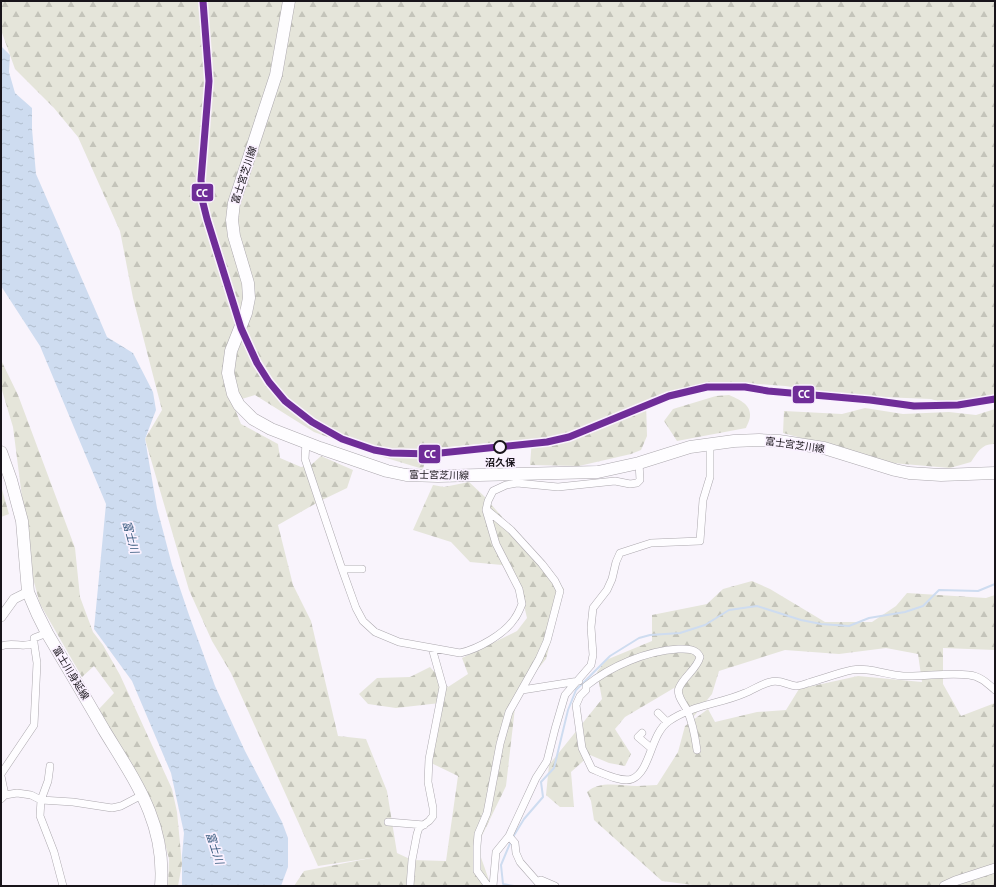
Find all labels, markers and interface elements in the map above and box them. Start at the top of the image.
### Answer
street label: 富士宮芝川線 [229,144,259,206]
line badge: CC [191,183,214,202]
text: CC [196,186,208,200]
line badge: CC [792,385,815,404]
text: CC [798,387,810,401]
street label: 富士宮芝川線 [764,434,826,456]
marker: 沼久保 [493,440,507,454]
line badge: CC [418,444,441,464]
text: CC [424,447,436,461]
place label: 沼久保 [485,456,516,469]
street label: 富士宮芝川線 [409,468,469,482]
water label: 富士川 [120,519,142,556]
street label: 富士川身延線 [50,644,92,702]
water label: 富士川 [203,830,227,867]

